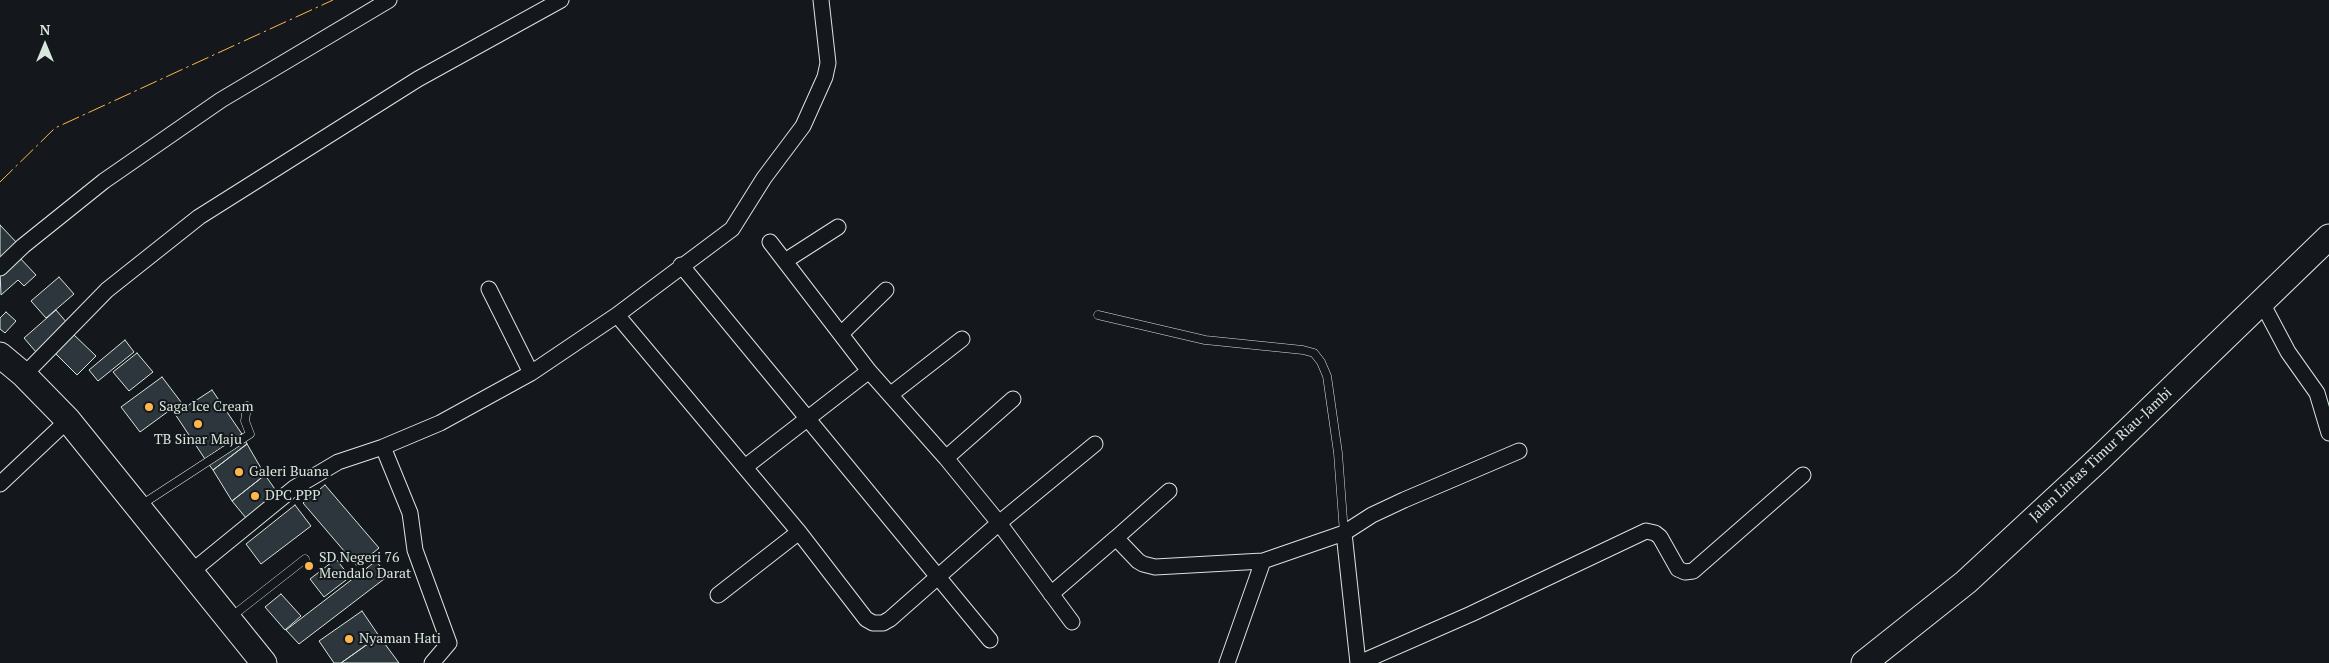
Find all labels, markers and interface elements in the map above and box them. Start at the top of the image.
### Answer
north arrow [20,20,70,70]
text: N [40,20,50,39]
street label: Jalan Lintas Timur Riau-Jambi [2026,385,2176,525]
place label: Saga Ice Cream [159,399,254,415]
marker: Saga Ice Cream [143,401,155,413]
marker: TB Sinar Maju [192,418,204,430]
place label: TB Sinar Maju [154,432,242,448]
place label: Galeri Buana [249,464,329,480]
marker: Galeri Buana [233,466,245,478]
place label: DPC PPP [265,488,320,504]
marker: DPC PPP [249,490,261,502]
place label: SD Negeri 76 Mendalo Darat [319,550,411,582]
marker: SD Negeri 76 Mendalo Darat [303,560,315,572]
place label: Nyaman Hati [359,631,441,647]
marker: Nyaman Hati [343,633,355,645]

